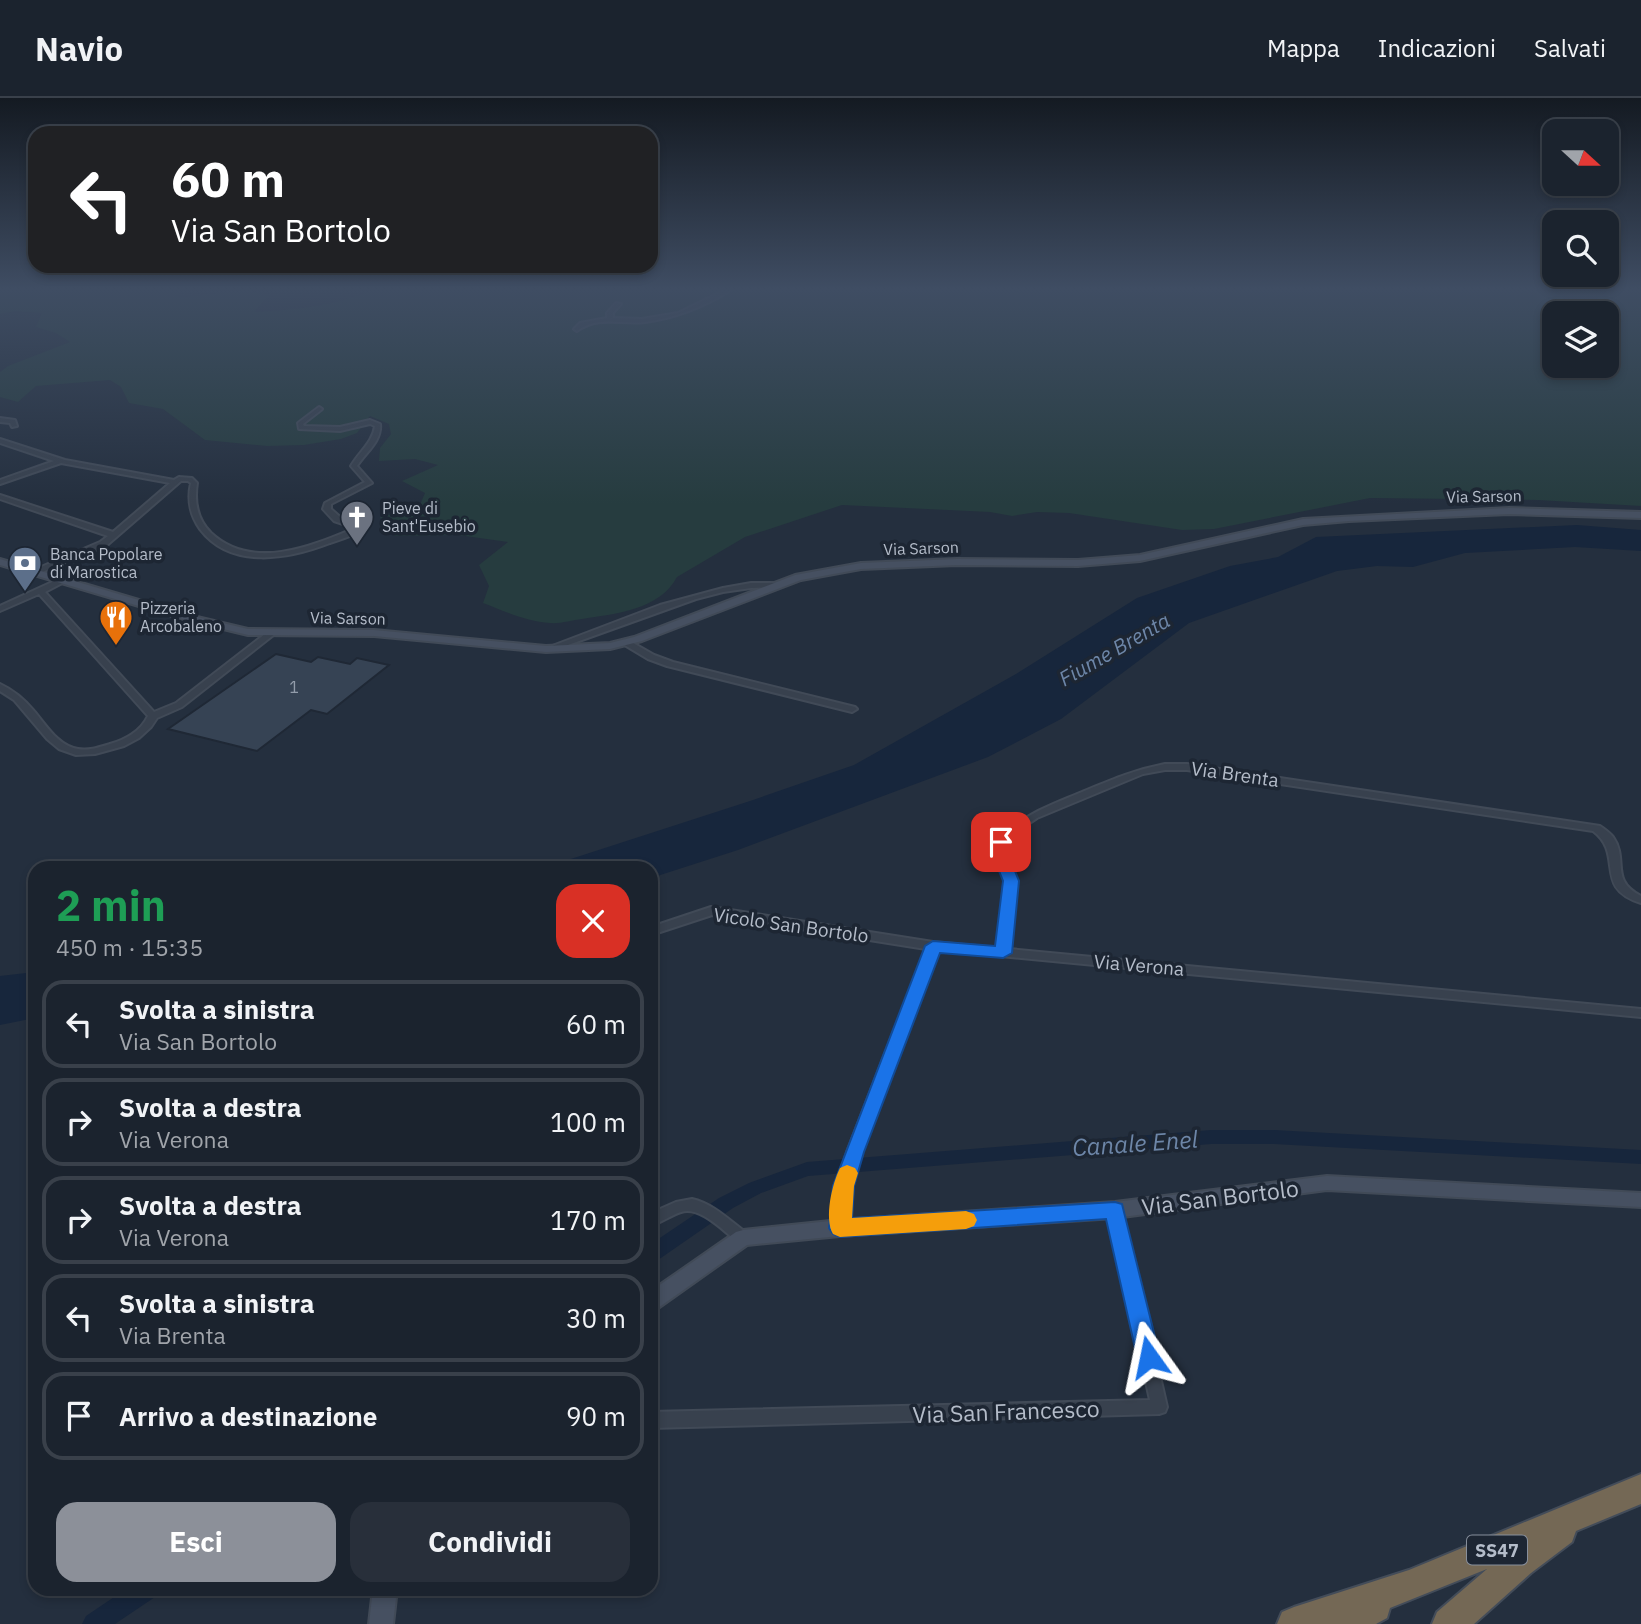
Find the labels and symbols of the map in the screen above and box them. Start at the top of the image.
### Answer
north arrow [1542,119,1619,196]
street label: Via Sarson [1446,485,1522,507]
church icon: Pieve di Sant'Eusebio [338,498,376,547]
place label: Pieve di Sant'Eusebio [382,498,476,536]
street label: Via Sarson [883,537,959,559]
bank icon: Banca Popolare di Marostica [6,544,44,593]
place label: Banca Popolare di Marostica [50,544,163,582]
restaurant icon: Pizzeria Arcobaleno [97,598,135,647]
place label: Pizzeria Arcobaleno [140,598,222,636]
water label: Fiume Brenta [1053,606,1175,692]
street label: Via Sarson [310,607,386,629]
house number: 1 [289,677,299,697]
street label: Via Brenta [1190,756,1280,792]
pin [971,812,1031,872]
street label: Vicolo San Bortolo [712,902,870,948]
street label: Via Verona [1093,949,1185,981]
water label: Canale Enel [1071,1123,1199,1163]
street label: Via San Bortolo [1140,1172,1300,1222]
position arrow [1112,1320,1186,1394]
street label: Via San Francesco [912,1393,1100,1429]
road number: SS47 [1467,1535,1527,1564]

